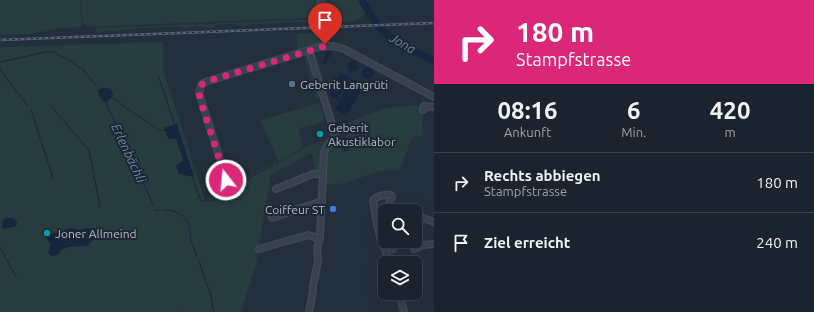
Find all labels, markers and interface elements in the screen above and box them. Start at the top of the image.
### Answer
pin [308,3,342,44]
icon: arrive [314,9,336,31]
icon: right [450,16,502,68]
text: 180 m [516,16,594,47]
water label: Jona [387,30,418,56]
text: Stampfstrasse [516,49,631,69]
place label: Geberit Langrüti [300,78,388,91]
marker: Geberit Langrüti [287,79,297,89]
text: 08:16 [498,97,558,124]
text: 6 [627,97,641,124]
text: 420 [710,97,750,124]
water label: Erlenbächli [109,121,149,185]
place label: Geberit Akustiklabor [328,121,396,148]
text: Ankunft [504,125,551,139]
text: Min. [621,125,646,139]
text: m [725,125,736,139]
marker: Geberit Akustiklabor [315,129,325,139]
position arrow [205,159,247,201]
text: Rechts abbiegen [484,167,601,184]
icon: right [450,172,472,194]
text: 180 m [756,174,798,191]
text: Stampfstrasse [484,184,567,198]
place label: Coiffeur ST [265,203,325,216]
marker: Coiffeur ST [328,204,338,214]
map controls [378,204,422,300]
button: search [378,204,422,248]
place label: Joner Allmeind [55,227,137,240]
marker: Joner Allmeind [42,228,52,238]
icon: arrive [450,232,472,254]
text: Ziel erreicht [484,234,570,251]
text: 240 m [756,234,798,251]
button: layers [378,256,422,300]

